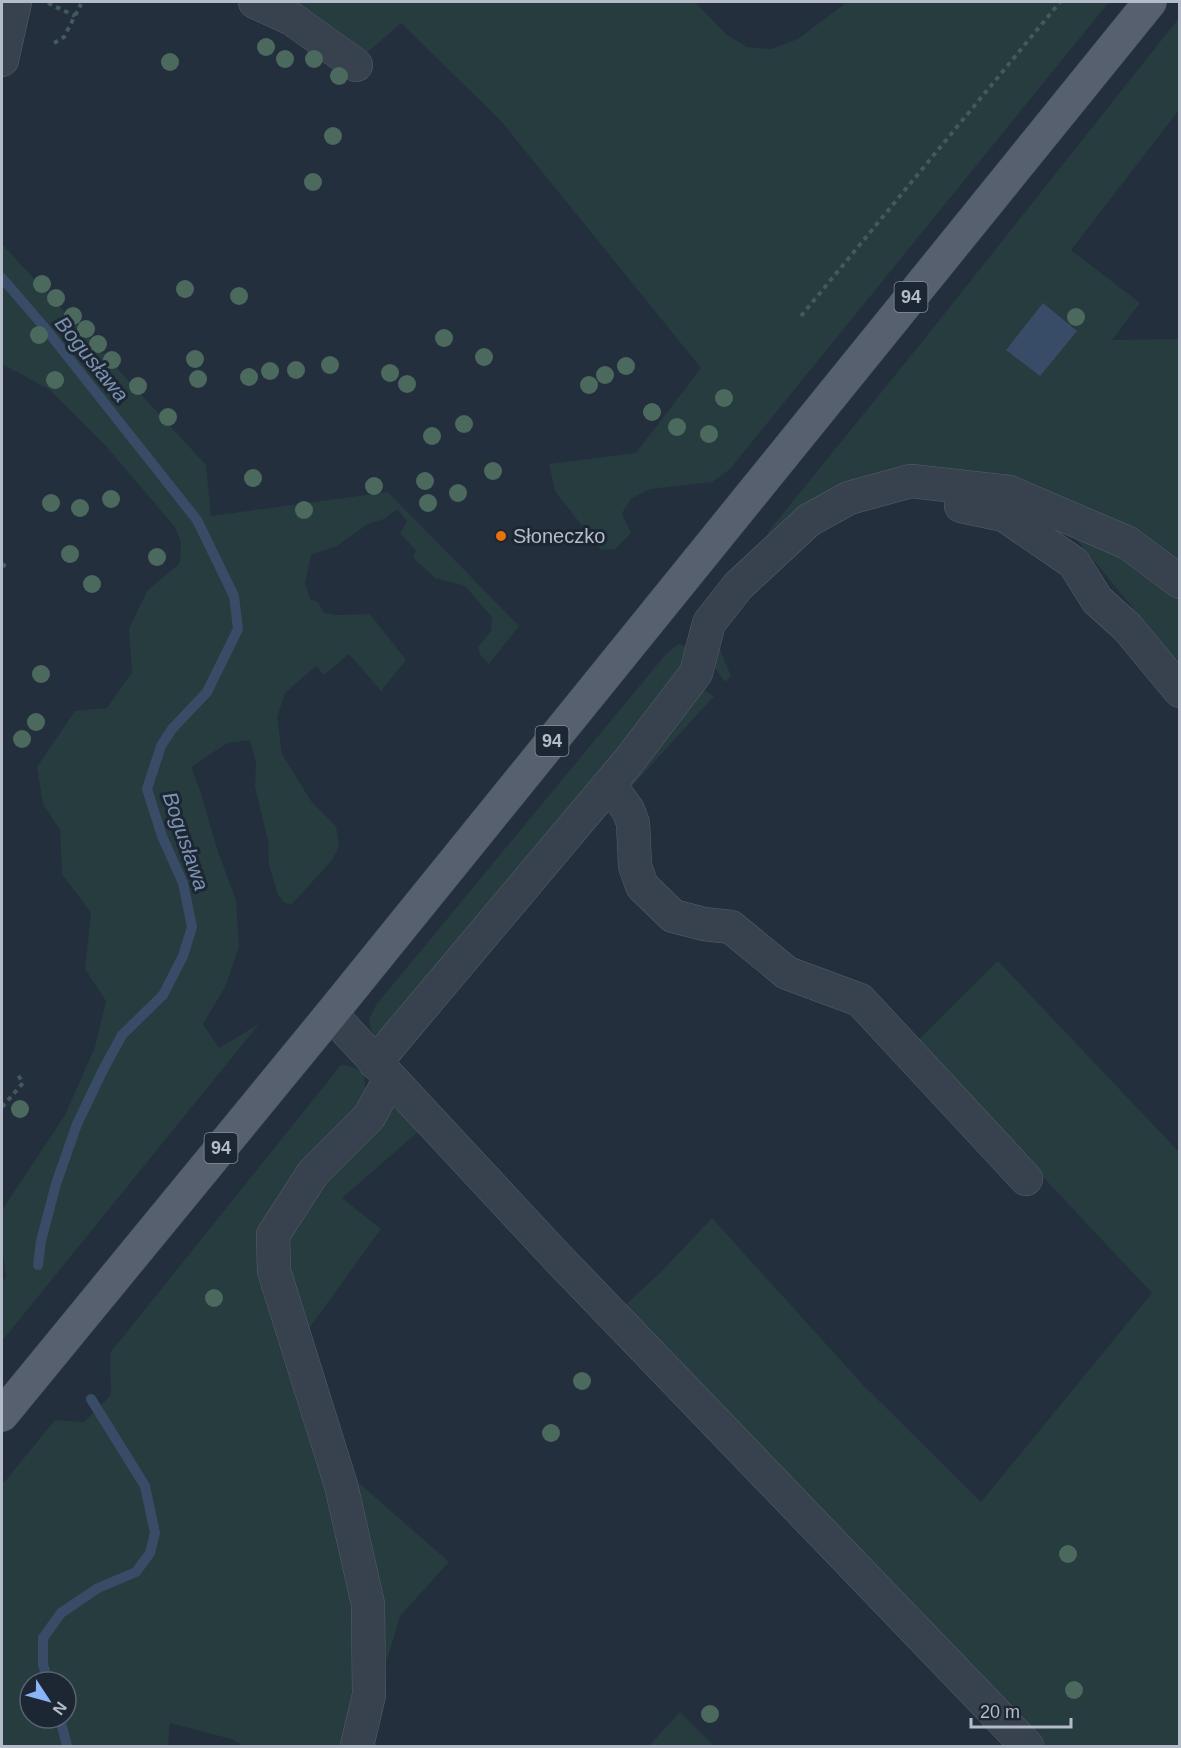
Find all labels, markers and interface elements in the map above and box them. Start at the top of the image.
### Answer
road number: 94 [894,282,928,312]
water label: Bogusława [51,312,133,406]
place label: Słoneczko [513,525,605,547]
marker: Słoneczko [494,529,508,543]
road number: 94 [536,726,568,756]
water label: Bogusława [158,789,214,893]
road number: 94 [204,1133,238,1163]
north arrow [18,1670,78,1730]
scale bar [971,1691,1072,1729]
text: N [49,1699,70,1718]
text: 20 m [980,1702,1020,1722]

